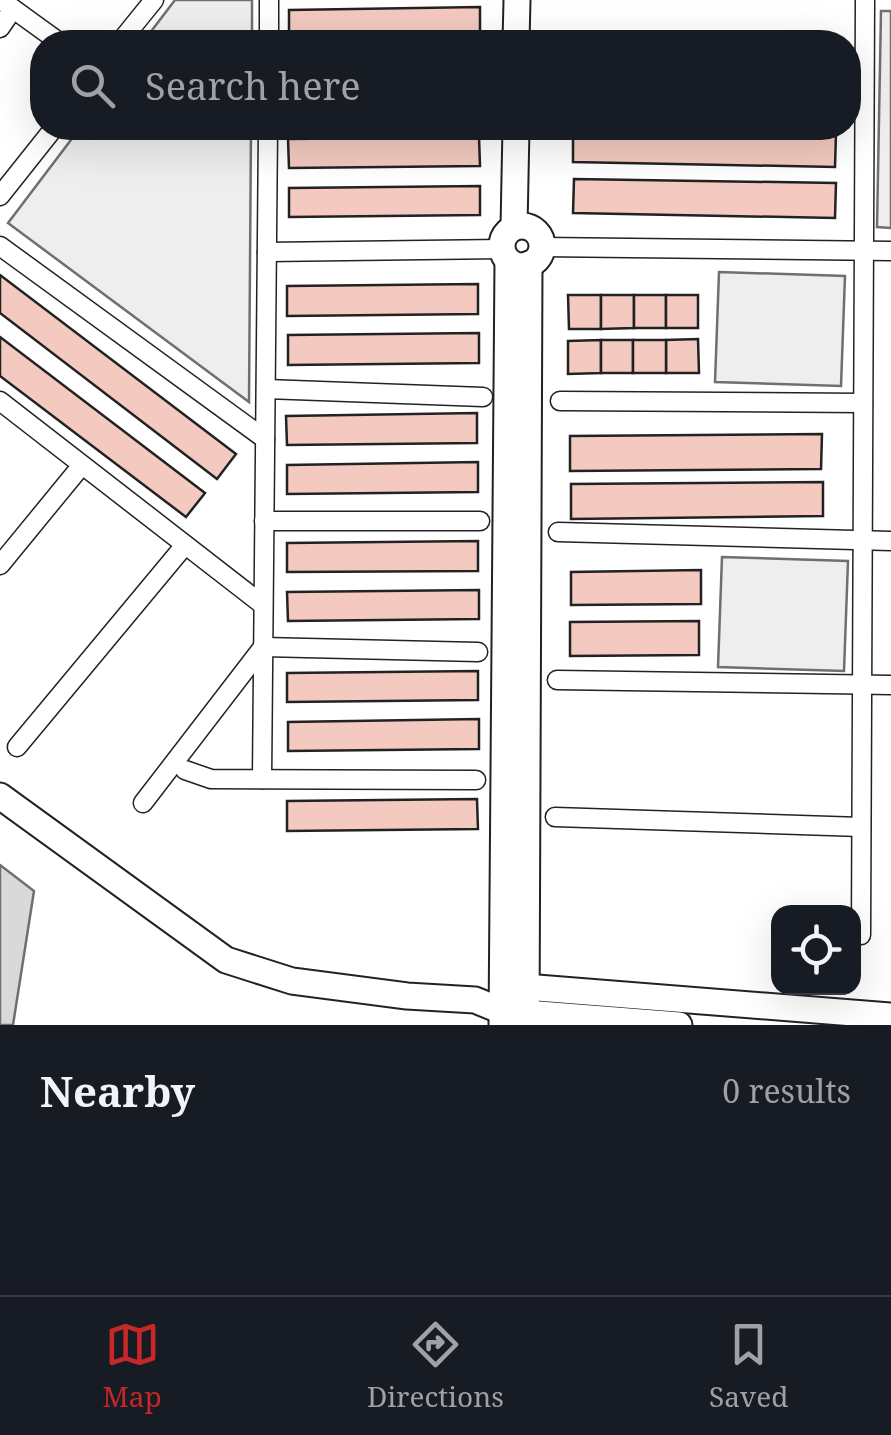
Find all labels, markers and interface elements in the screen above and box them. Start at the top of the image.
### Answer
search box [30,30,861,140]
icon: search [65,58,120,113]
text: Search here [145,59,361,111]
map controls [771,905,861,995]
button: locate [771,905,861,995]
text: Nearby [40,1062,195,1119]
text: 0 results [722,1069,851,1112]
tab: Map [103,1317,162,1415]
tab: Directions [367,1317,504,1415]
tab: Saved [709,1317,788,1415]

